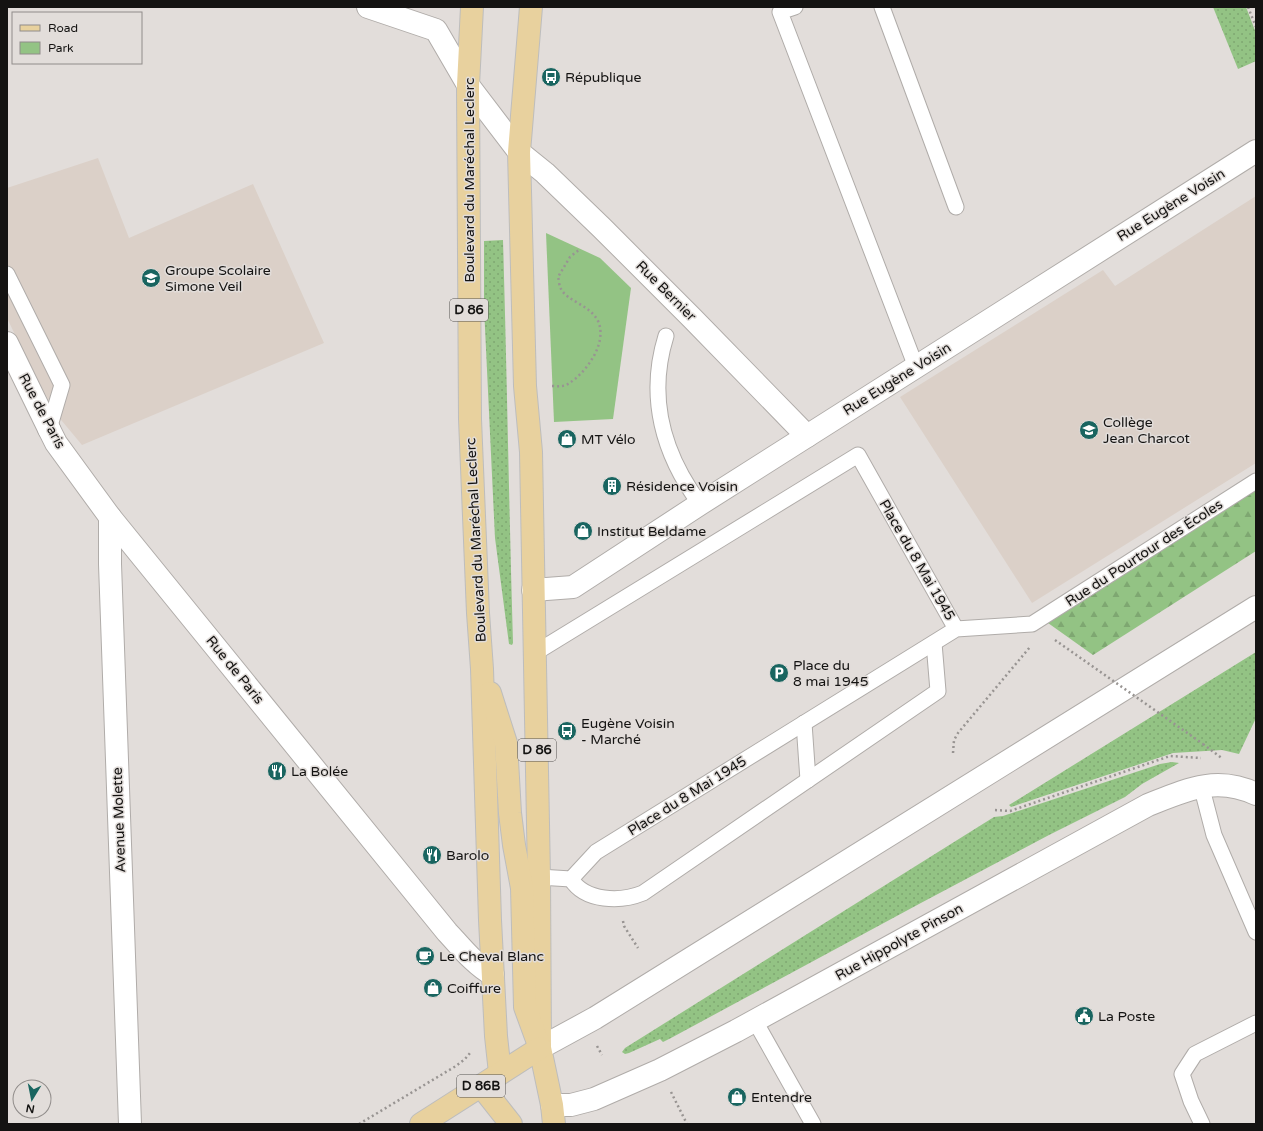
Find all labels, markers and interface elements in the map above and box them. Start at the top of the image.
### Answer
legend [12,12,142,64]
text: Road [48,21,78,35]
text: Park [48,41,74,55]
bus stop icon: République [540,66,562,88]
place label: République [565,69,641,86]
street label: Boulevard du Maréchal Leclerc [461,78,478,282]
street label: Rue Eugène Voisin [1114,165,1228,245]
street label: Rue Bernier [632,257,700,325]
place label: Groupe Scolaire Simone Veil [165,262,271,295]
school or university icon: Groupe Scolaire Simone Veil [140,267,162,289]
road number: D 86 [450,299,488,321]
street label: Rue Eugène Voisin [840,339,954,419]
street label: Rue de Paris [15,370,69,452]
place label: Collège Jean Charcot [1103,414,1191,447]
school or university icon: Collège Jean Charcot [1078,419,1100,441]
shop icon: MT Vélo [556,428,578,450]
place label: MT Vélo [581,431,636,448]
street label: Boulevard du Maréchal Leclerc [462,437,490,643]
building icon: Résidence Voisin [601,475,623,497]
place label: Résidence Voisin [626,478,738,495]
street label: Rue du Pourtour des Écoles [1062,496,1226,610]
street label: Place du 8 Mai 1945 [875,497,959,623]
shop icon: Institut Beldame [572,520,594,542]
place label: Institut Beldame [597,523,706,540]
street label: Rue de Paris [202,632,268,708]
place label: Place du 8 mai 1945 [793,657,868,690]
parking icon: Place du 8 mai 1945 [768,662,790,684]
place label: Eugène Voisin - Marché [581,715,675,748]
bus stop icon: Eugène Voisin - Marché [556,720,578,742]
road number: D 86 [518,739,556,761]
street label: Place du 8 Mai 1945 [625,753,749,839]
restaurant icon: La Bolée [266,760,288,782]
place label: La Bolée [291,763,348,780]
street label: Avenue Molette [109,767,129,873]
restaurant icon: Barolo [421,844,443,866]
place label: Barolo [446,847,489,864]
street label: Rue Hippolyte Pinson [832,900,966,984]
cafe icon: Le Cheval Blanc [414,945,436,967]
place label: Le Cheval Blanc [439,948,544,965]
shop icon: Coiffure [422,977,444,999]
place label: Coiffure [447,980,501,997]
public building icon: La Poste [1073,1005,1095,1027]
place label: La Poste [1098,1008,1155,1025]
road number: D 86B [457,1075,505,1097]
north arrow [12,1079,52,1119]
shop icon: Entendre [726,1086,748,1108]
place label: Entendre [751,1089,812,1106]
text: N [25,1101,36,1116]

